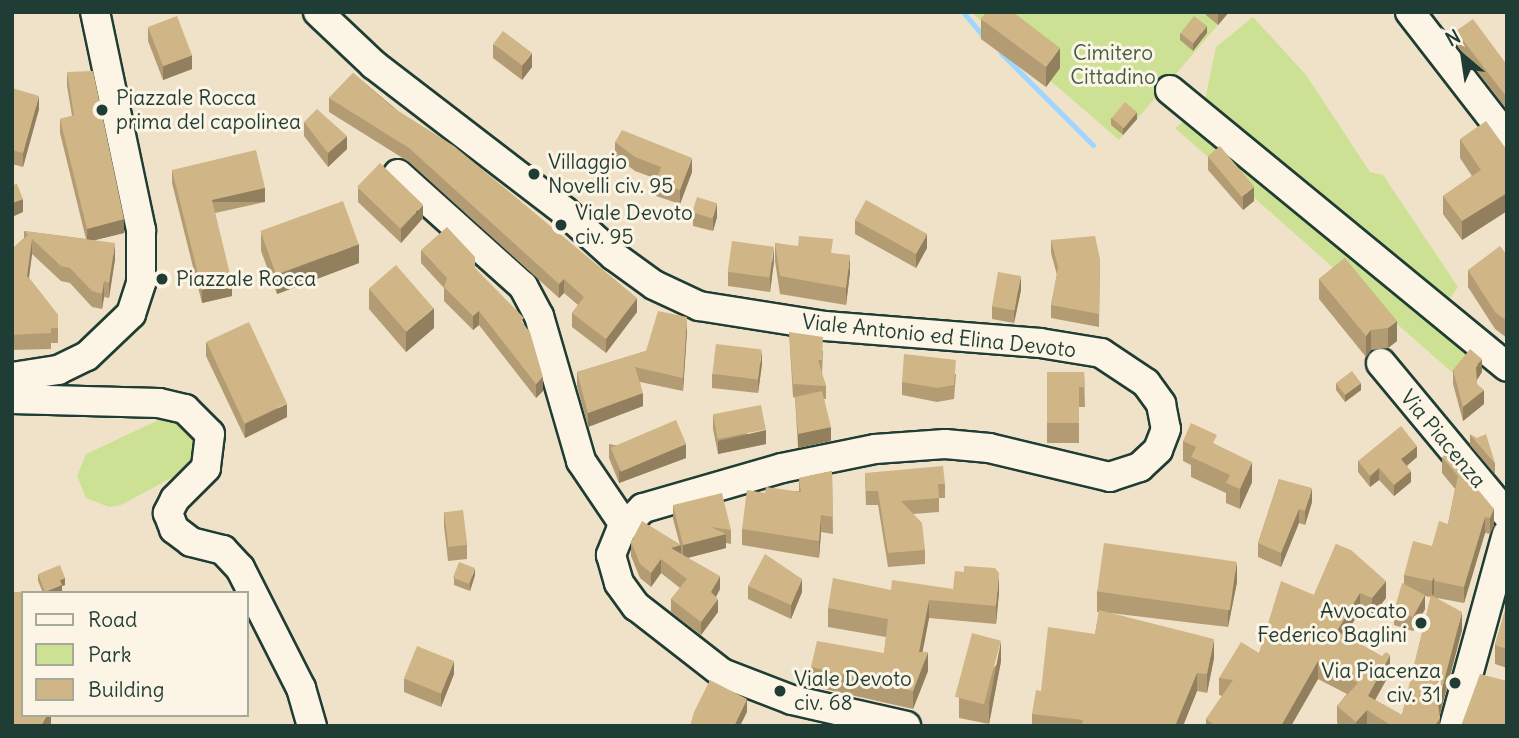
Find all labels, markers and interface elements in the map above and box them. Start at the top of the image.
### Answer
north arrow [1428,21,1498,91]
text: N [1441,24,1464,51]
park label: Cimitero Cittadino [1070,40,1156,90]
place label: Piazzale Rocca prima del capolinea [116,85,301,135]
marker: Piazzale Rocca prima del capolinea [94,102,110,118]
place label: Villaggio Novelli civ. 95 [548,149,673,199]
marker: Villaggio Novelli civ. 95 [526,166,542,182]
place label: Viale Devoto civ. 95 [575,200,693,250]
marker: Viale Devoto civ. 95 [553,217,569,233]
place label: Piazzale Rocca [176,266,316,292]
marker: Piazzale Rocca [154,271,170,287]
street label: Viale Antonio ed Elina Devoto [801,309,1077,363]
street label: Via Piacenza [1395,385,1491,493]
legend [21,591,248,717]
place label: Avvocato Federico Baglini [1257,598,1407,648]
text: Road [88,606,137,633]
marker: Avvocato Federico Baglini [1413,615,1429,631]
text: Park [88,641,131,668]
place label: Via Piacenza civ. 31 [1321,658,1441,708]
place label: Viale Devoto civ. 68 [794,666,912,716]
marker: Via Piacenza civ. 31 [1447,675,1463,691]
text: Building [88,676,164,703]
marker: Viale Devoto civ. 68 [772,683,788,699]

